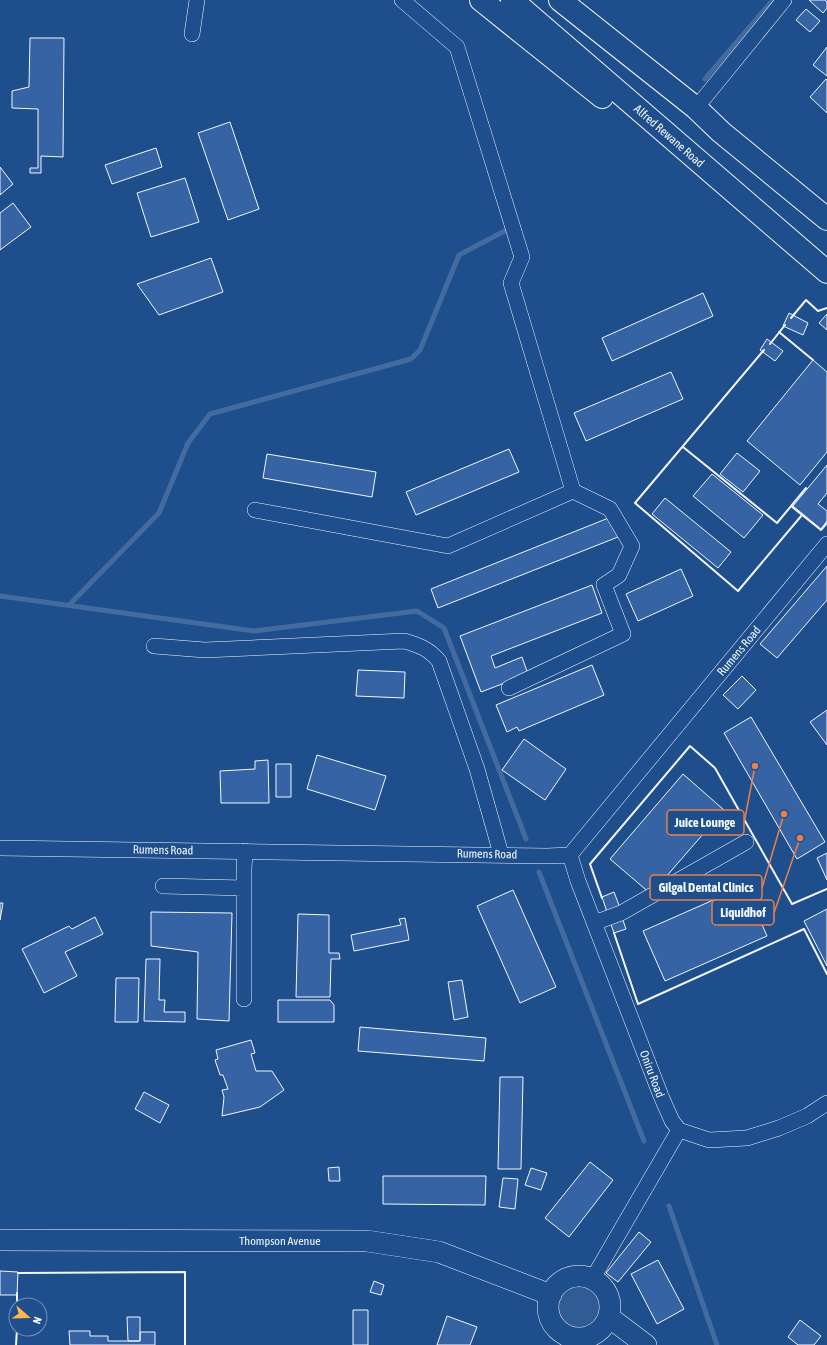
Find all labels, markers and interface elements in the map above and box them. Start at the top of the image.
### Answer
street label: Alfred Rewane Road [631,102,707,170]
street label: Rumens Road [714,623,764,679]
callout: Juice Lounge [667,810,744,835]
text: Juice Lounge [674,815,736,830]
street label: Rumens Road [133,842,193,858]
street label: Rumens Road [457,846,517,862]
callout: Gilgal Dental Clinics [650,875,762,900]
text: Gilgal Dental Clinics [658,880,754,895]
callout: Liquidhof [712,900,774,925]
text: Liquidhof [720,905,766,920]
street label: Oniru Road [637,1048,667,1100]
street label: Thompson Avenue [239,1234,321,1248]
north arrow [8,1297,48,1337]
text: N [31,1315,44,1326]

